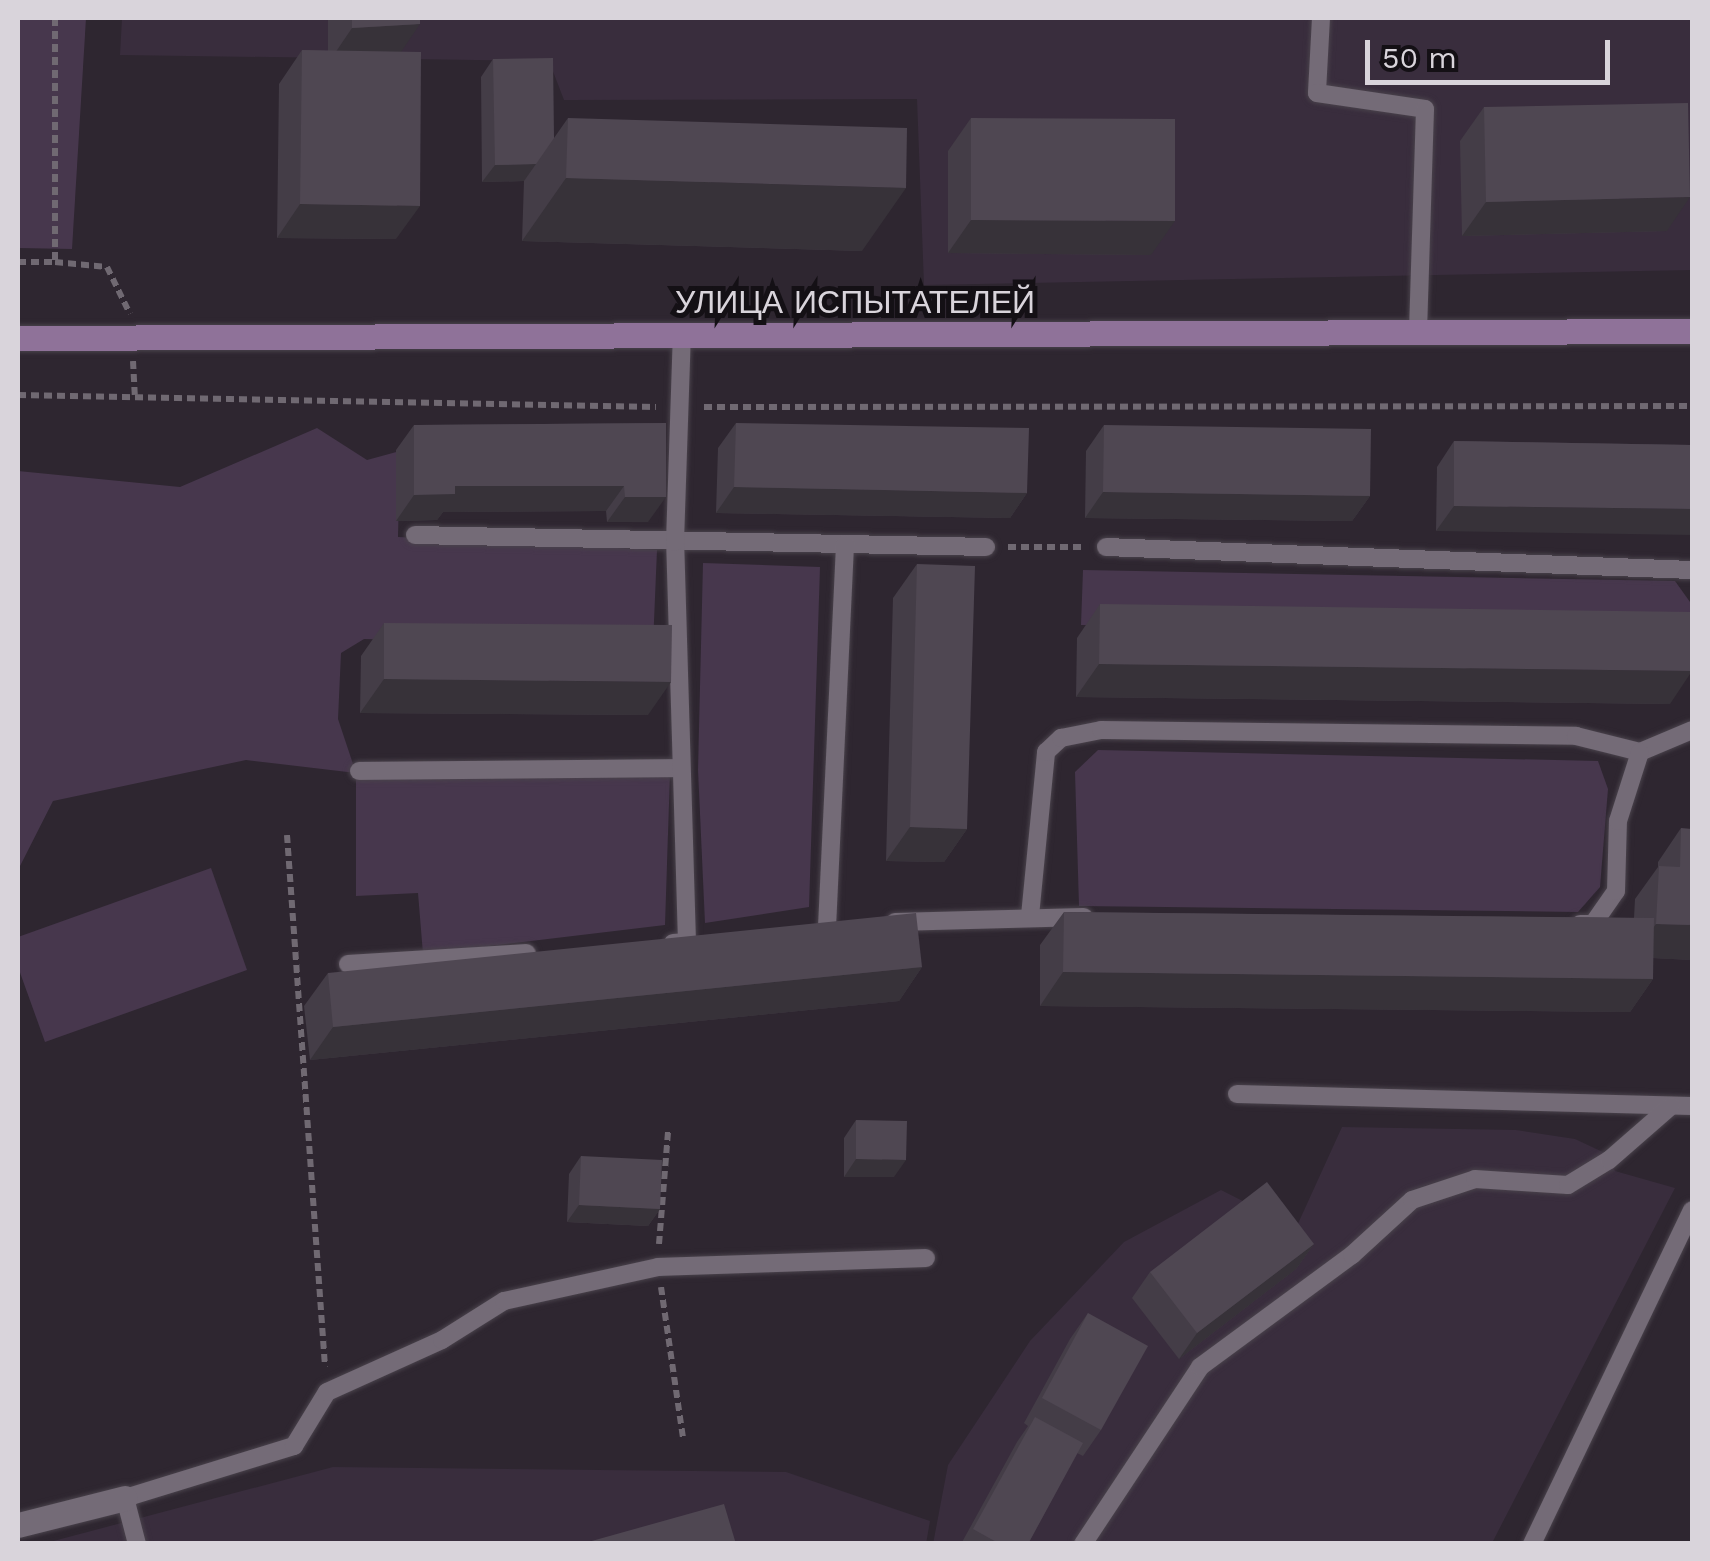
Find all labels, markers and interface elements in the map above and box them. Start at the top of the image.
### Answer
scale bar [1370,20,1615,82]
text: 50 m [1382,40,1457,75]
street label: УЛИЦА ИСПЫТАТЕЛЕЙ [675,283,1035,321]

